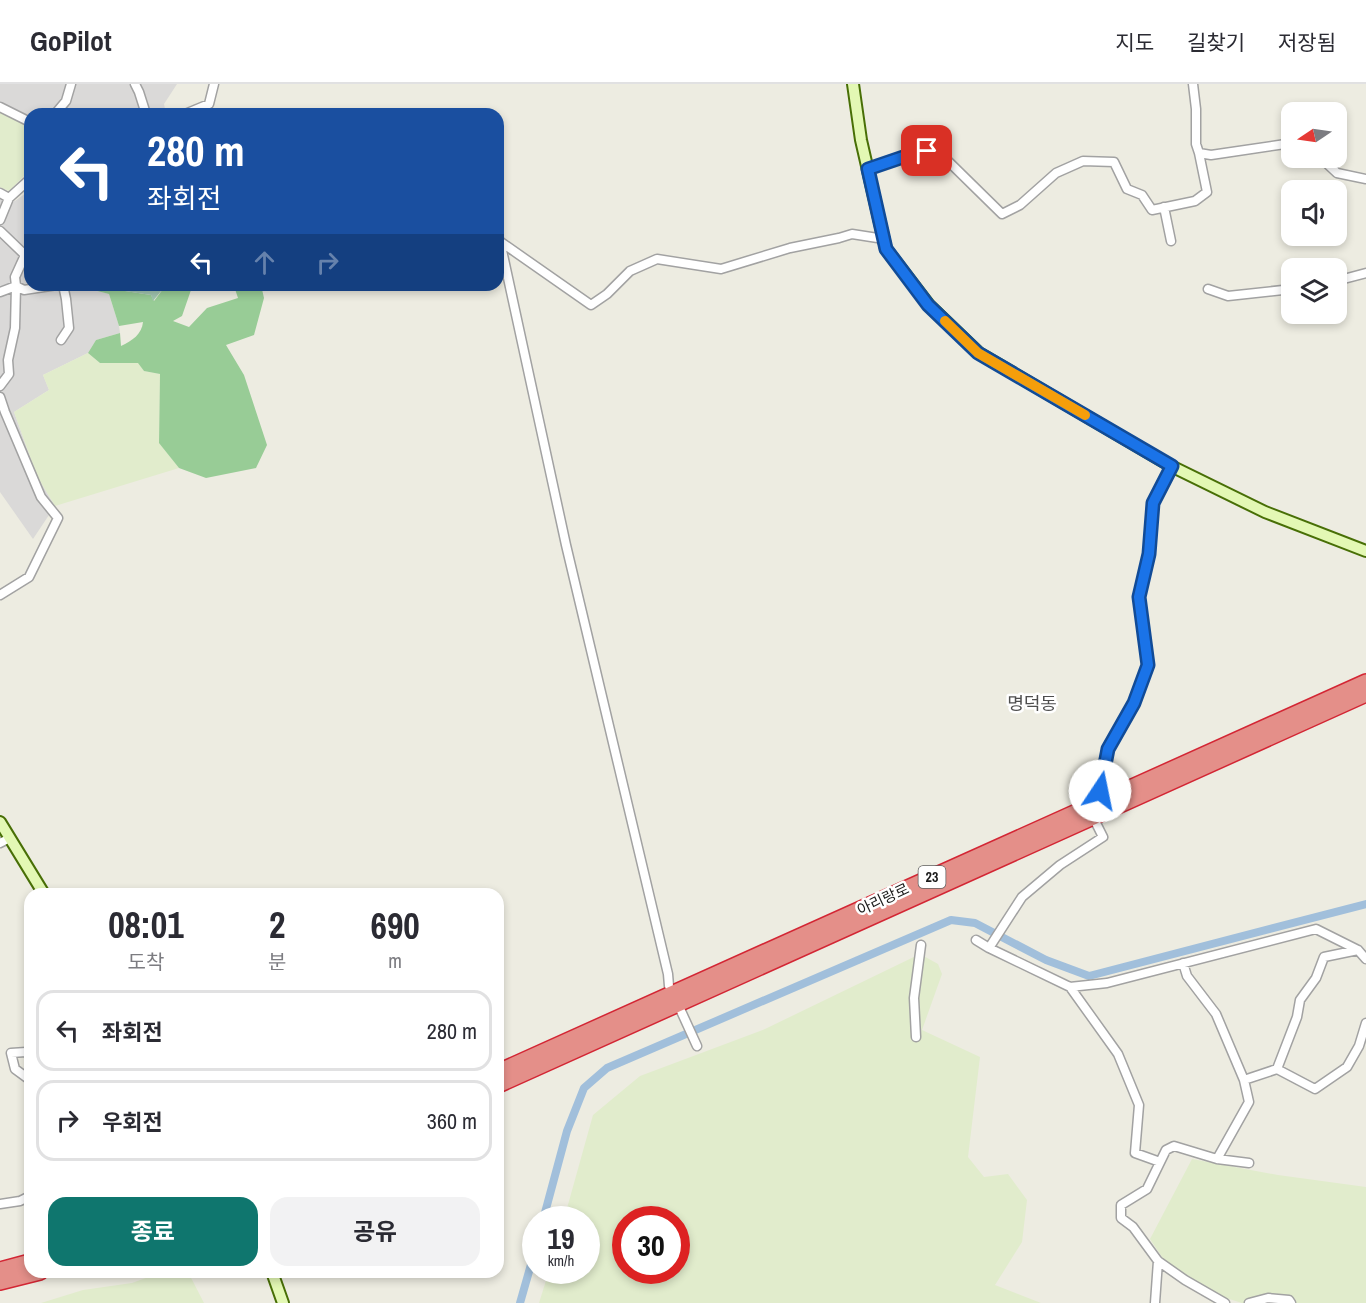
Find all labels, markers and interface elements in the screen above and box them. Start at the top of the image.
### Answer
text: GoPilot [30,22,112,60]
text: 지도 [1115,28,1154,57]
text: 길찾기 [1187,28,1245,57]
text: 저장됨 [1278,28,1336,57]
north arrow [1281,102,1347,168]
map controls [1281,102,1347,324]
text: 280 m [147,123,245,179]
pin [901,125,952,176]
icon: left [48,132,126,210]
icon: arrive [910,134,943,167]
text: 좌회전 [147,180,222,216]
button: sound [1281,180,1347,246]
icon: left [185,246,218,279]
icon: ahead [248,246,281,279]
icon: right [311,246,344,279]
button: layers [1281,258,1347,324]
district label: 명덕동 [1007,691,1057,716]
position arrow [1068,759,1132,823]
road number: 23 [918,866,946,888]
street label: 아리랑로 [854,878,912,920]
text: 08:01 [108,901,184,949]
text: 2 [269,901,285,949]
text: 690 [371,902,420,950]
text: m [388,947,402,974]
text: 도착 [128,948,164,975]
text: 분 [268,948,286,975]
icon: left [51,1014,84,1047]
text: 280 m [427,1016,477,1046]
text: 좌회전 [102,1017,163,1047]
icon: right [51,1104,84,1137]
text: 360 m [427,1106,477,1136]
text: 우회전 [102,1107,163,1137]
button: 종료 [48,1197,258,1266]
button: 공유 [270,1197,480,1266]
speed limit sign: 30 [612,1206,690,1284]
text: 19 [547,1218,575,1258]
text: km/h [548,1250,574,1271]

